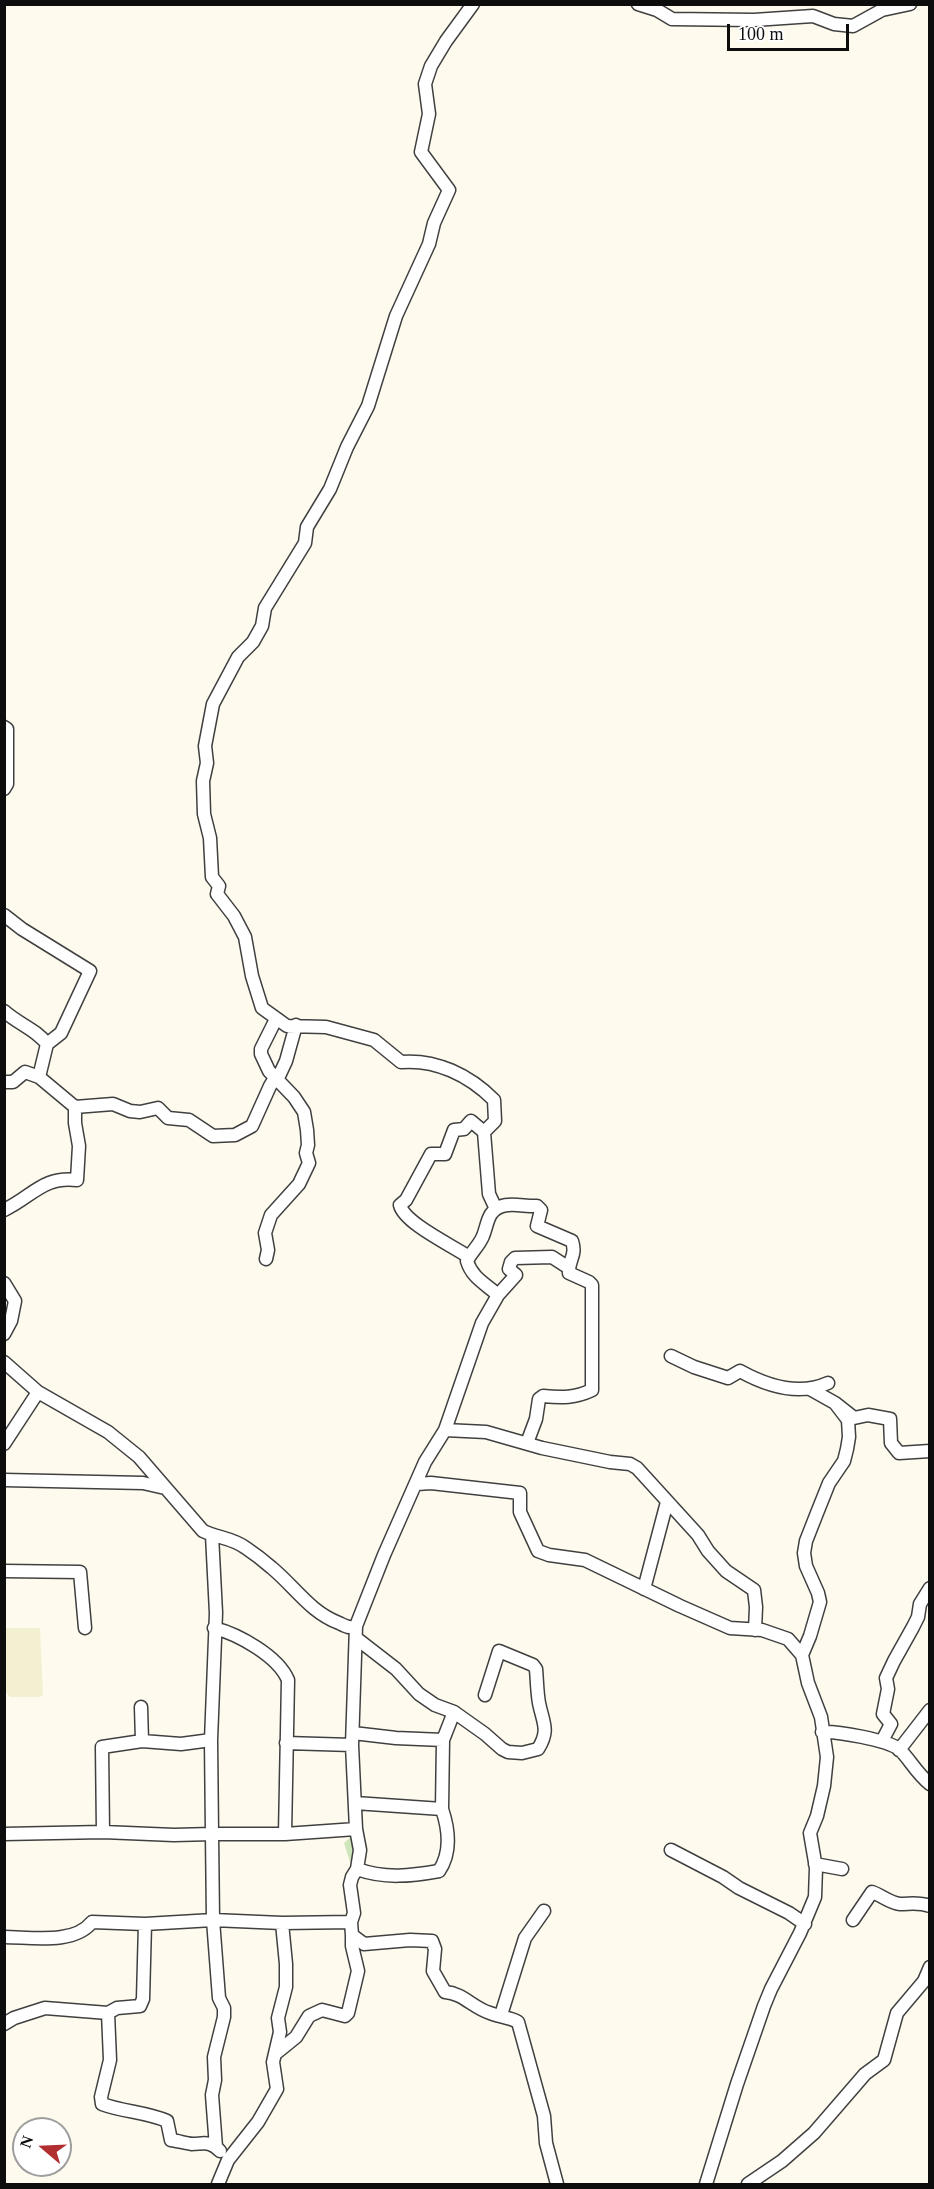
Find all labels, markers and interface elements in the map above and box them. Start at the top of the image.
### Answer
scale bar [730,12,852,50]
text: 100 m [738,24,784,44]
north arrow [12,2117,72,2177]
text: N [16,2133,36,2150]

